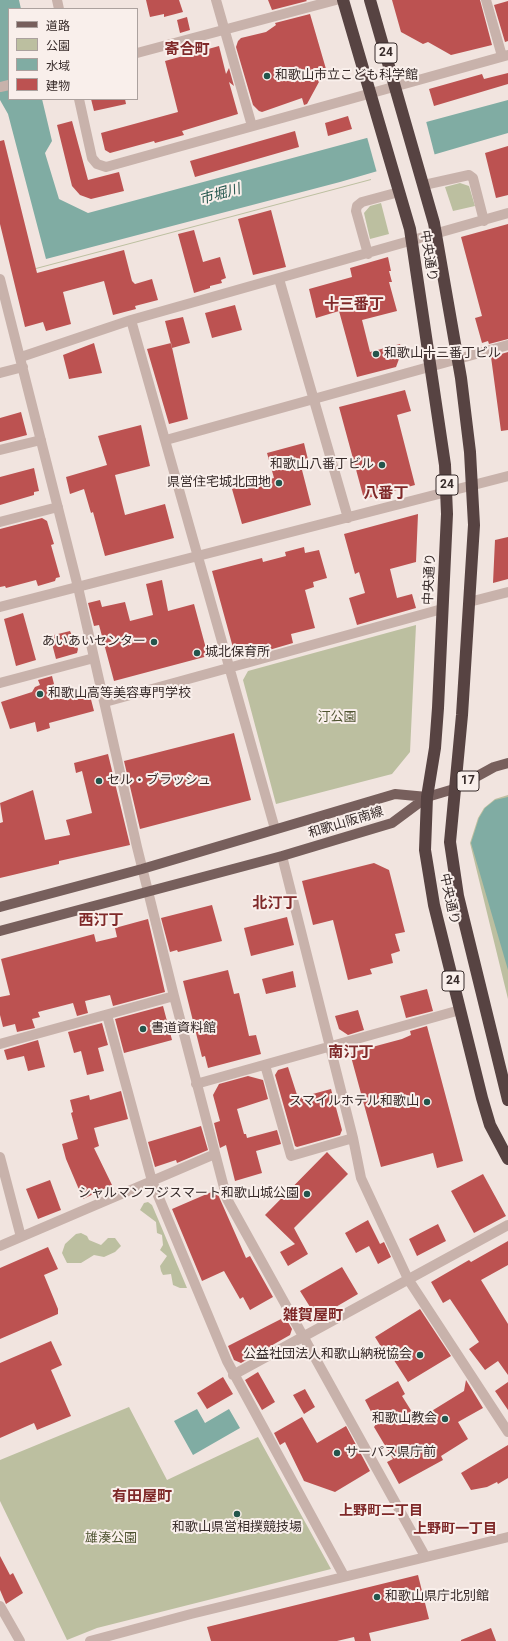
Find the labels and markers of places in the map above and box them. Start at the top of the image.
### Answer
place label: 和歌山市立こども科学館 [275,68,418,84]
marker: 和歌山市立こども科学館 [262,71,272,81]
place label: 和歌山十三番丁ビル [384,346,501,362]
marker: 和歌山十三番丁ビル [371,349,381,359]
place label: 和歌山八番丁ビル [270,457,374,473]
marker: 和歌山八番丁ビル [377,460,387,470]
place label: 県営住宅城北団地 [167,475,271,491]
marker: 県営住宅城北団地 [274,478,284,488]
place label: あいあいセンター [42,634,146,650]
marker: あいあいセンター [149,637,159,647]
place label: 城北保育所 [205,645,270,661]
marker: 城北保育所 [192,648,202,658]
place label: 和歌山高等美容専門学校 [48,686,191,702]
marker: 和歌山高等美容専門学校 [35,689,45,699]
place label: セル・ブラッシュ [107,773,211,789]
marker: セル・ブラッシュ [94,776,104,786]
place label: 書道資料館 [151,1021,216,1037]
marker: 書道資料館 [138,1024,148,1034]
place label: スマイルホテル和歌山 [289,1094,419,1110]
marker: スマイルホテル和歌山 [422,1097,432,1107]
place label: シャルマンフジスマート和歌山城公園 [78,1186,299,1202]
marker: シャルマンフジスマート和歌山城公園 [302,1189,312,1199]
place label: 公益社団法人和歌山納税協会 [243,1347,412,1363]
marker: 公益社団法人和歌山納税協会 [415,1350,425,1360]
place label: 和歌山教会 [372,1411,437,1427]
marker: 和歌山教会 [440,1414,450,1424]
place label: サーパス県庁前 [345,1445,436,1461]
marker: サーパス県庁前 [332,1448,342,1458]
marker: 和歌山県営相撲競技場 [232,1509,242,1519]
place label: 和歌山県営相撲競技場 [172,1520,302,1536]
place label: 和歌山県庁北別館 [385,1589,489,1605]
marker: 和歌山県庁北別館 [372,1592,382,1602]

